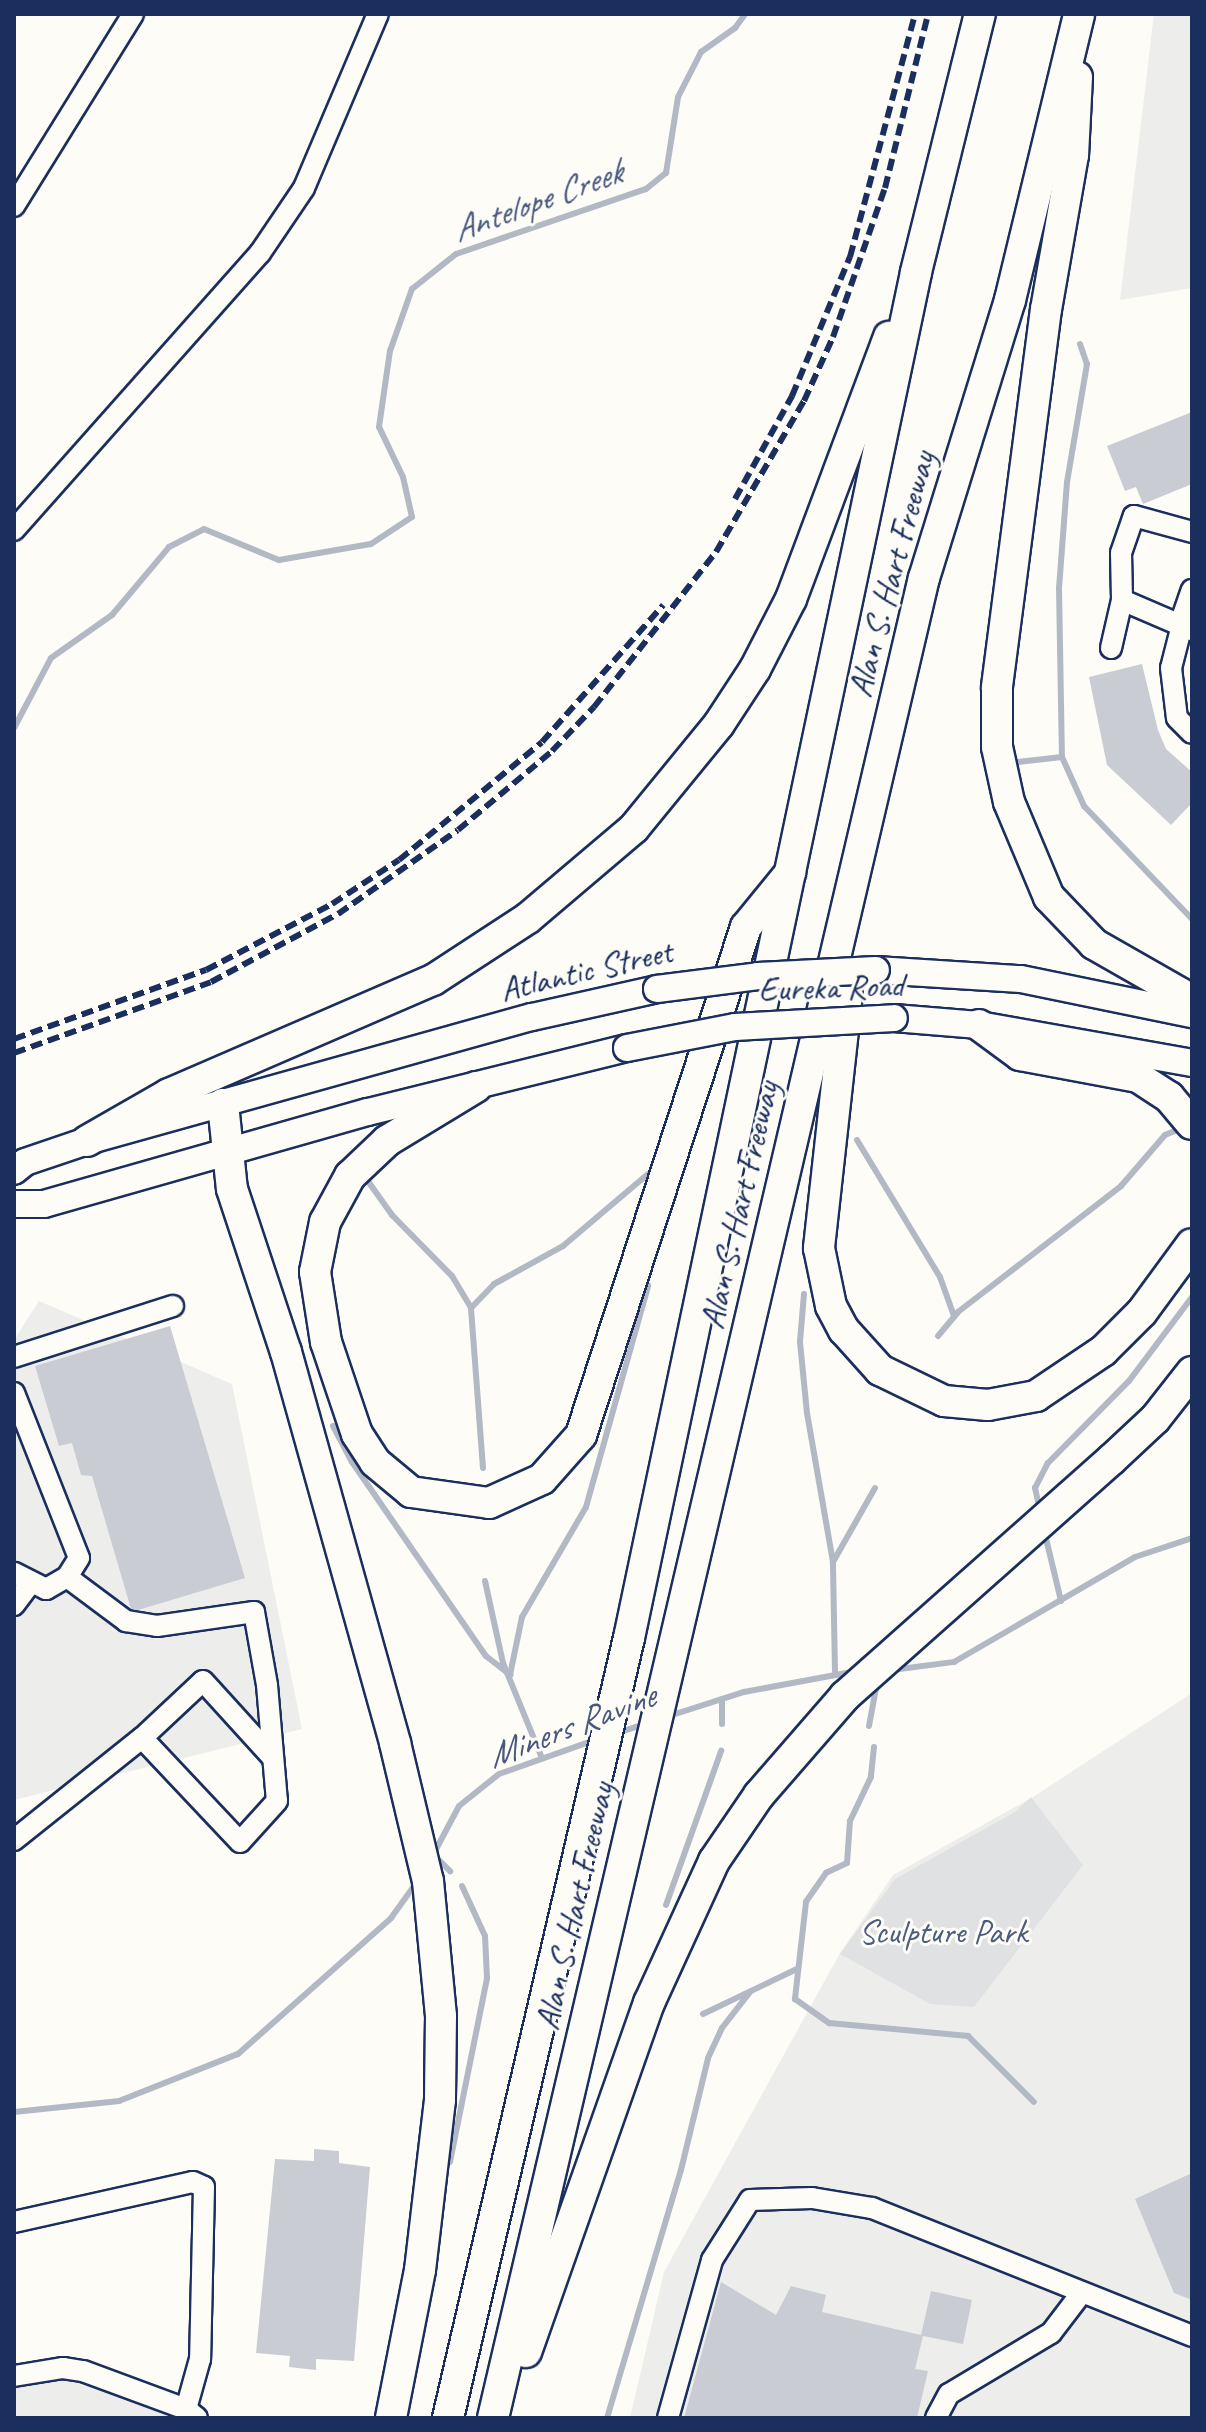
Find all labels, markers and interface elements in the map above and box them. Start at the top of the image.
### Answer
water label: Antelope Creek [447,150,627,252]
street label: Alan S. Hart Freeway [839,448,943,700]
street label: Atlantic Street [496,930,676,1010]
street label: Eureka Road [758,964,904,1010]
street label: Alan S. Hart Freeway [691,1078,787,1332]
water label: Miners Ravine [481,1674,661,1778]
street label: Alan S. Hart Freeway [526,1779,622,2033]
park label: Sculpture Park [859,1912,1027,1952]

